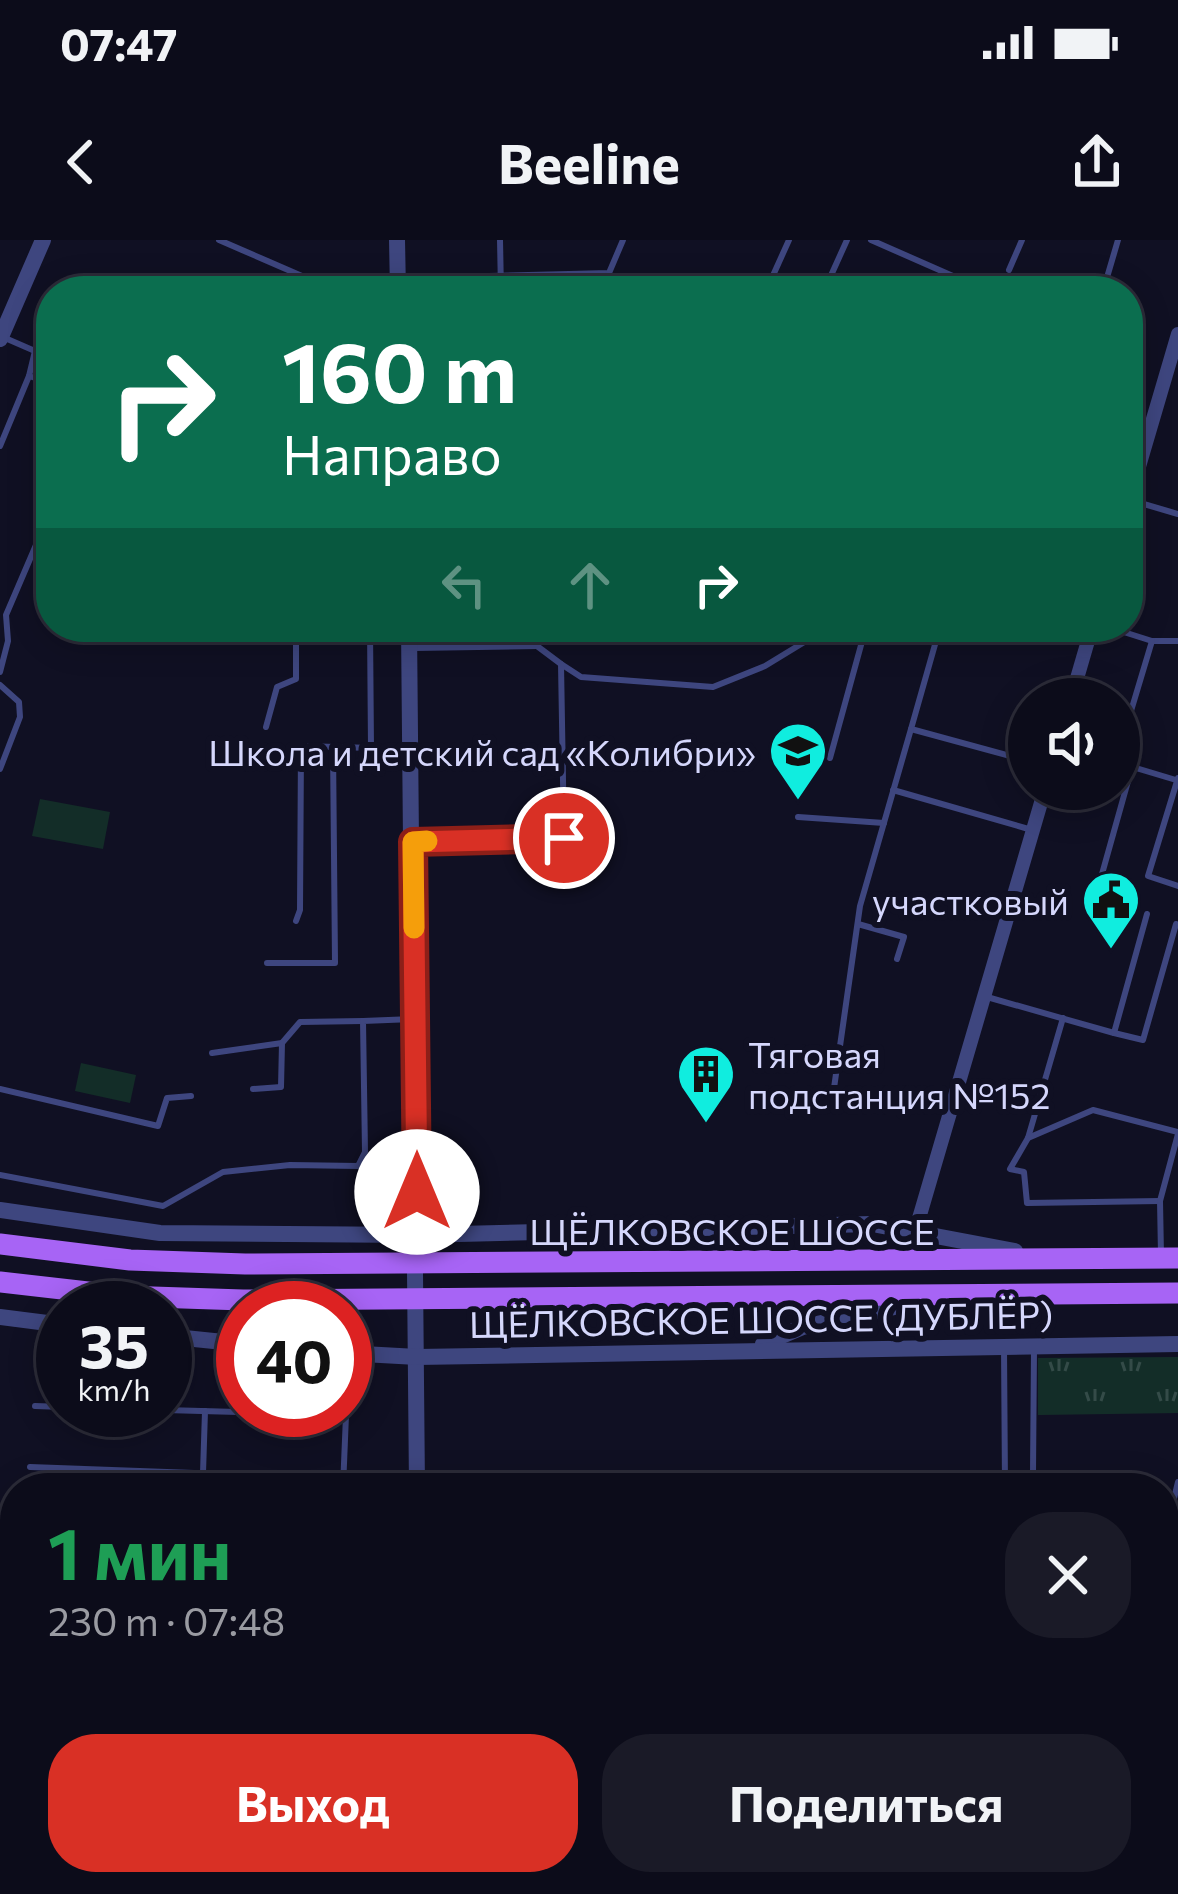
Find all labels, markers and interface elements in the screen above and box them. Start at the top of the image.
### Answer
text: 07:47 [60,15,178,70]
icon: back [48,129,114,195]
text: Beeline [498,129,680,195]
icon: share [1064,129,1130,195]
text: 160 m [282,318,517,420]
icon: right [84,324,240,480]
text: Направо [282,420,502,486]
icon: left [431,552,497,618]
icon: ahead [557,552,623,618]
icon: right [683,552,749,618]
map controls [1008,678,1140,810]
button: sound [1008,678,1140,810]
school or university icon: Школа и детский сад «Колибри» [767,720,829,802]
place label: Школа и детский сад «Колибри» [208,729,756,773]
pin [513,787,615,889]
icon: arrive [531,805,597,871]
public building icon: участковый [1080,869,1142,951]
place label: участковый [872,878,1069,922]
place label: Тяговая подстанция №152 [748,1031,1050,1116]
building icon: Тяговая подстанция №152 [675,1043,737,1125]
position arrow [354,1129,480,1255]
street label: ЩЁЛКОВСКОЕ ШОССЕ [529,1208,935,1252]
speed limit sign: 40 [216,1281,372,1437]
street label: ЩЁЛКОВСКОЕ ШОССЕ (ДУБЛЁР) [469,1291,1053,1345]
text: 35 [79,1307,149,1380]
text: km/h [78,1370,150,1407]
text: 1 мин [48,1507,231,1595]
button: close [1005,1512,1131,1638]
text: 230 m · 07:48 [48,1596,285,1644]
button: Выход [48,1734,578,1872]
button: Поделиться [602,1734,1131,1872]

